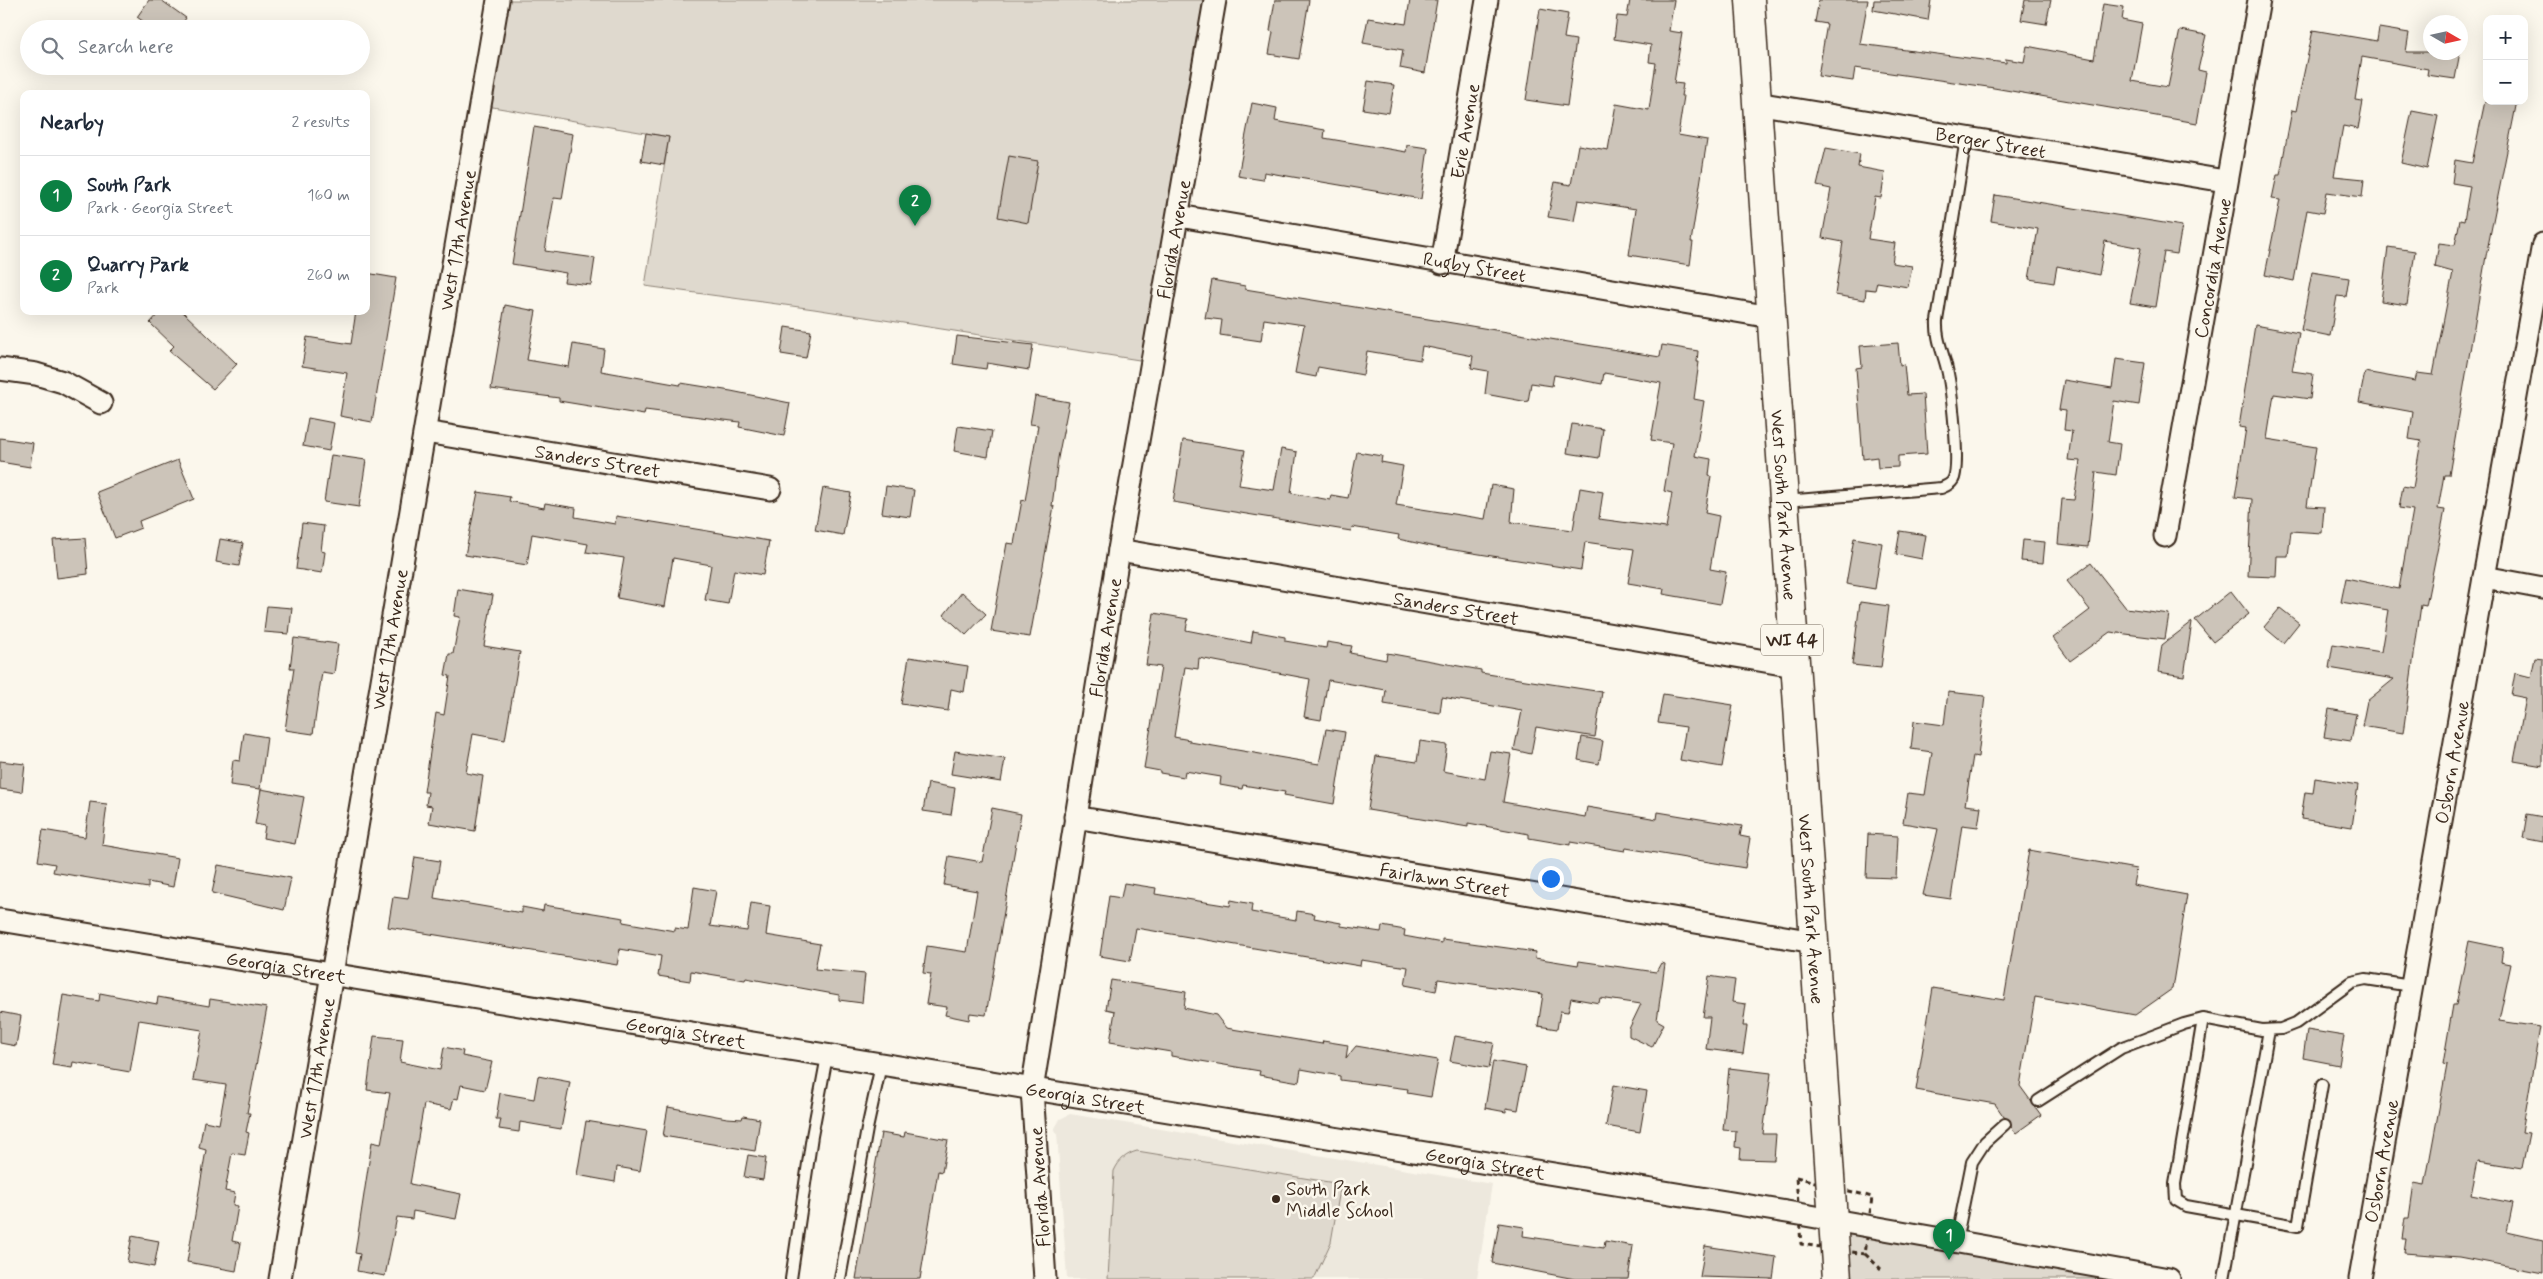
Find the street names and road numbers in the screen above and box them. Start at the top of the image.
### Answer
street label: Erie Avenue [1446,81,1487,181]
street label: Berger Street [1933,122,2048,165]
street label: West 17th Avenue [434,168,483,313]
street label: Florida Avenue [1152,178,1197,301]
street label: Concordia Avenue [2189,196,2238,340]
street label: Rugby Street [1421,247,1528,289]
street label: West South Park Avenue [1764,409,1802,601]
street label: Sanders Street [533,439,662,485]
street label: West 17th Avenue [366,567,415,712]
street label: Florida Avenue [1084,576,1128,699]
street label: Sanders Street [1391,586,1520,632]
road number: WI 44 [1761,624,1823,656]
street label: Osborn Avenue [2430,698,2476,826]
street label: West South Park Avenue [1791,813,1829,1005]
street label: Fairlawn Street [1378,858,1511,904]
street label: Georgia Street [224,946,348,990]
street label: West 17th Avenue [293,996,342,1141]
street label: Georgia Street [624,1011,748,1056]
street label: Georgia Street [1023,1077,1147,1121]
street label: Osborn Avenue [2359,1097,2406,1225]
street label: Florida Avenue [1024,1126,1057,1248]
street label: Georgia Street [1423,1142,1547,1186]

